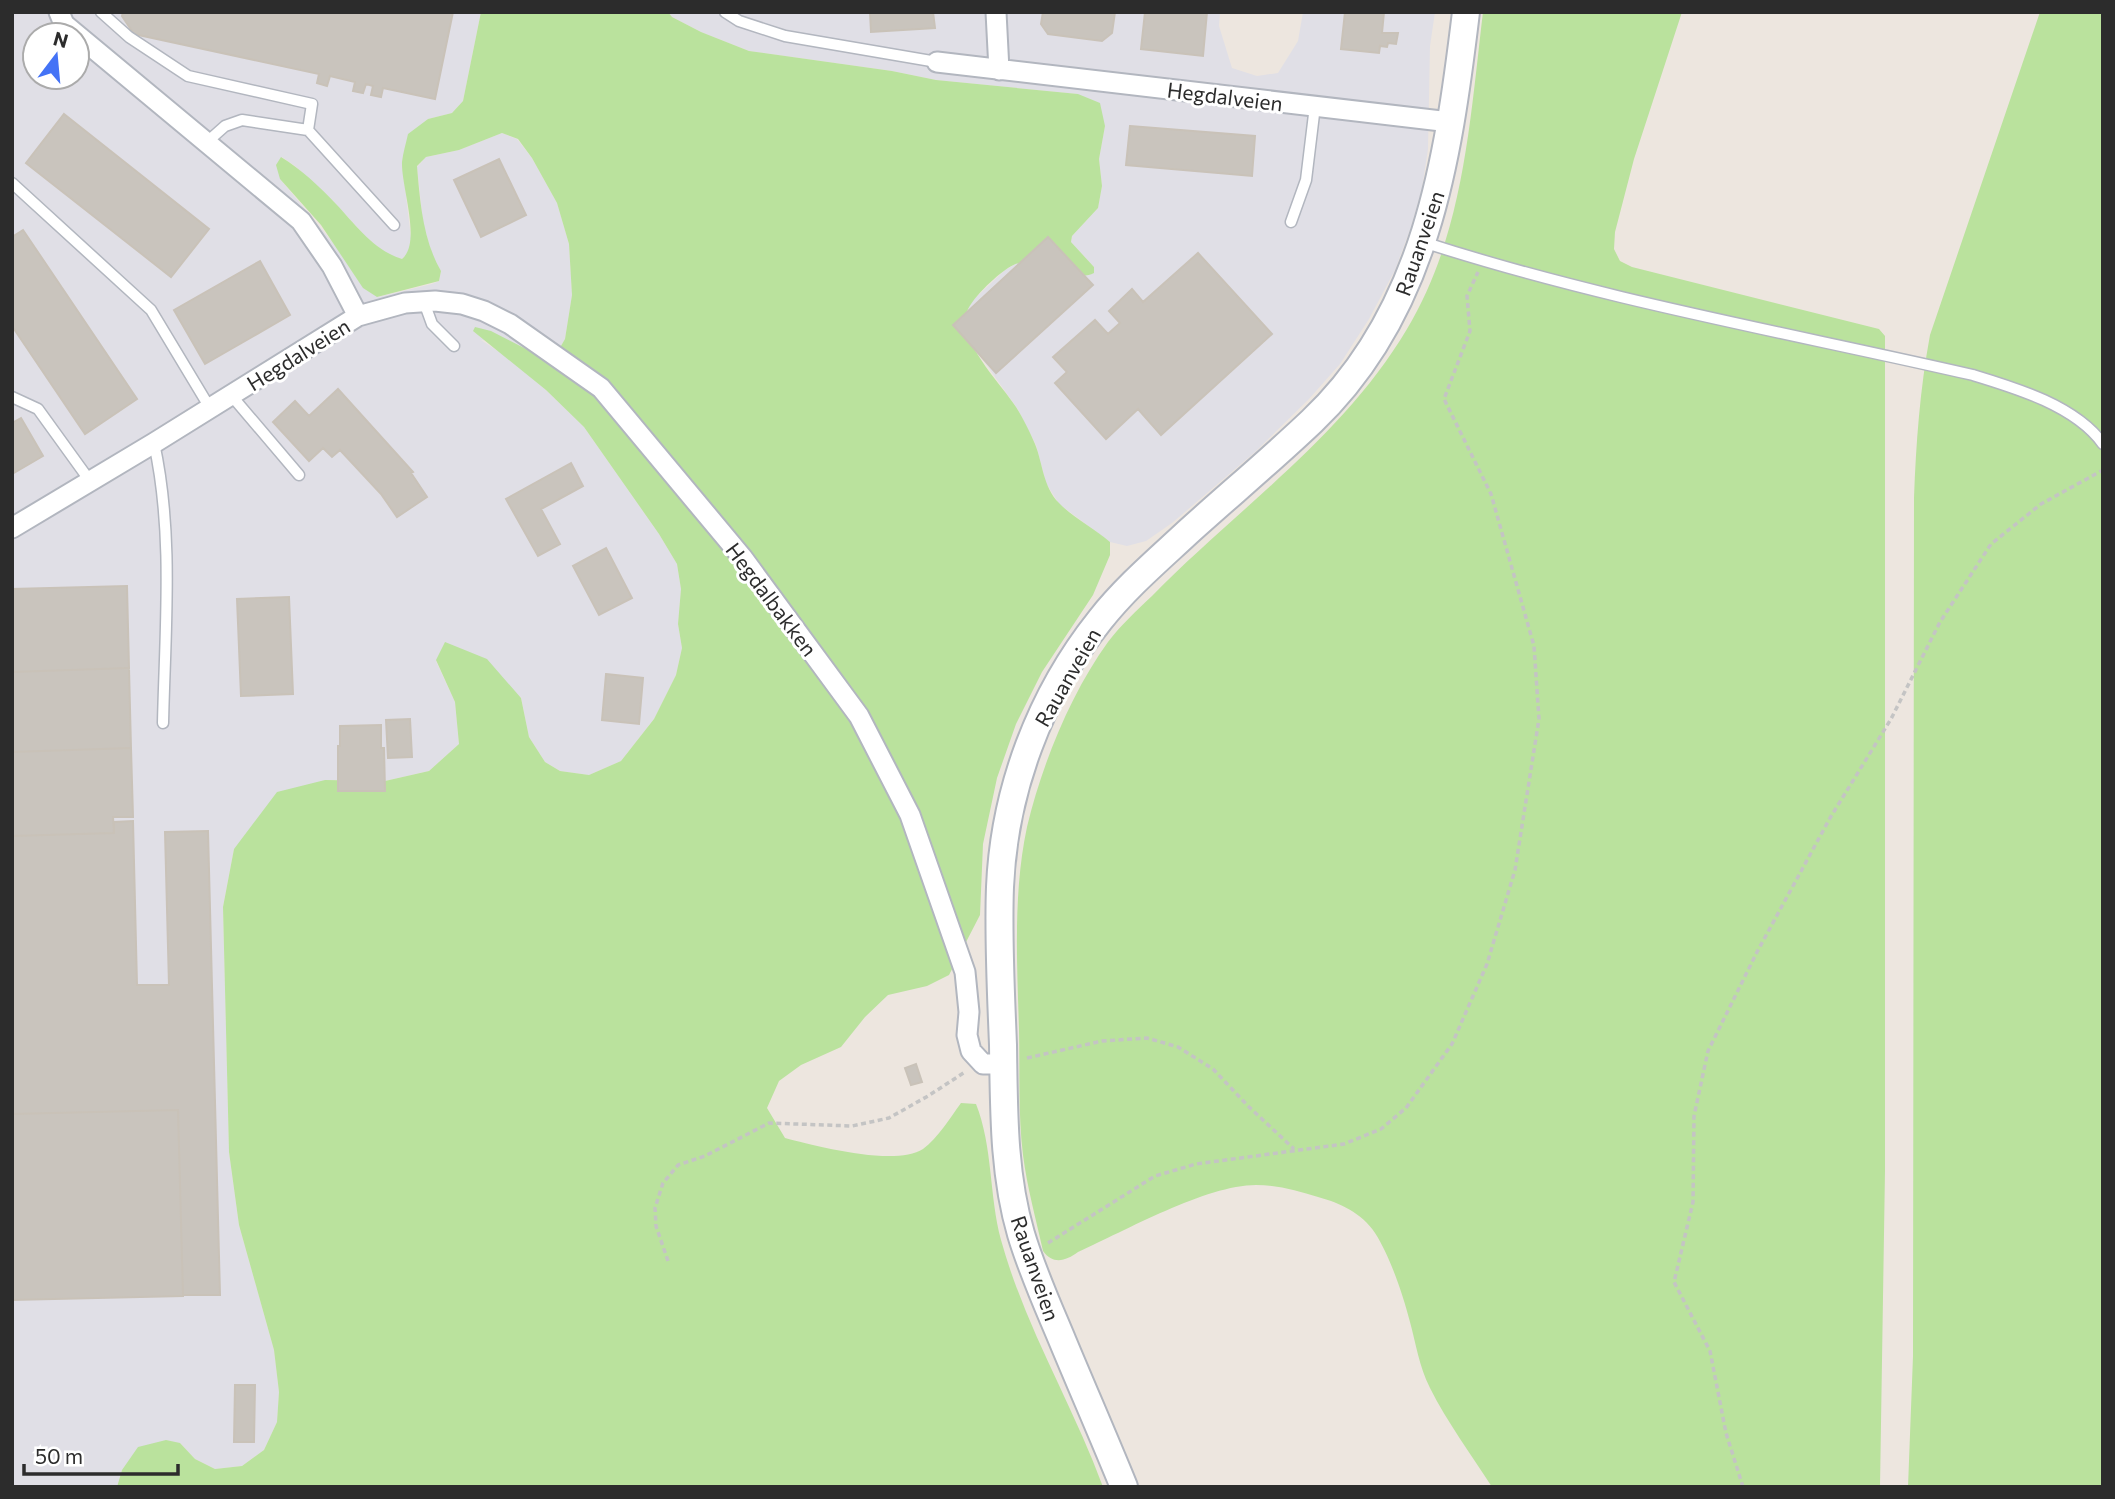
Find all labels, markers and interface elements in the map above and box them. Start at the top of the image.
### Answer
north arrow [21,21,91,91]
text: N [51,26,71,52]
street label: Hegdalveien [1166,76,1284,116]
street label: Rauanveien [1389,187,1449,299]
street label: Hegdalveien [242,313,354,395]
street label: Hegdalbakken [721,537,823,661]
street label: Rauanveien [1029,623,1105,731]
street label: Rauanveien [1006,1212,1066,1324]
scale bar [24,1432,178,1476]
text: 50 m [35,1443,83,1468]

